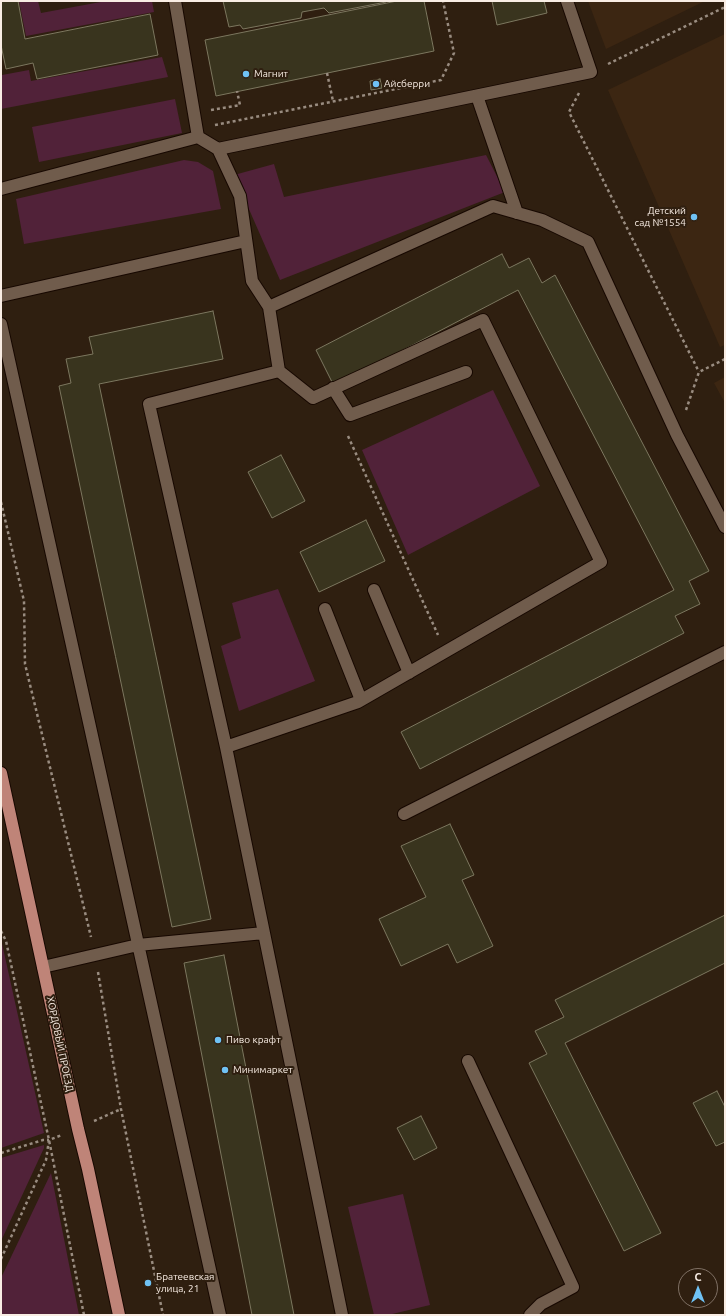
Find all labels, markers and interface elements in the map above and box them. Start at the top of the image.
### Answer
place label: Магнит [254,68,288,80]
marker: Магнит [241,69,251,79]
place label: Айсберри [384,78,430,90]
marker: Айсберри [371,79,381,89]
place label: Детский сад №1554 [635,205,686,228]
marker: Детский сад №1554 [689,212,699,222]
street label: ХОРДОВЫЙ ПРОЕЗД [44,995,76,1093]
place label: Пиво крафт [226,1034,281,1046]
marker: Пиво крафт [213,1035,223,1045]
place label: Минимаркет [233,1064,293,1076]
marker: Минимаркет [220,1065,230,1075]
north arrow [678,1268,718,1308]
place label: Братеевская улица, 21 [156,1271,214,1294]
text: С [694,1271,702,1283]
marker: Братеевская улица, 21 [143,1278,153,1288]

